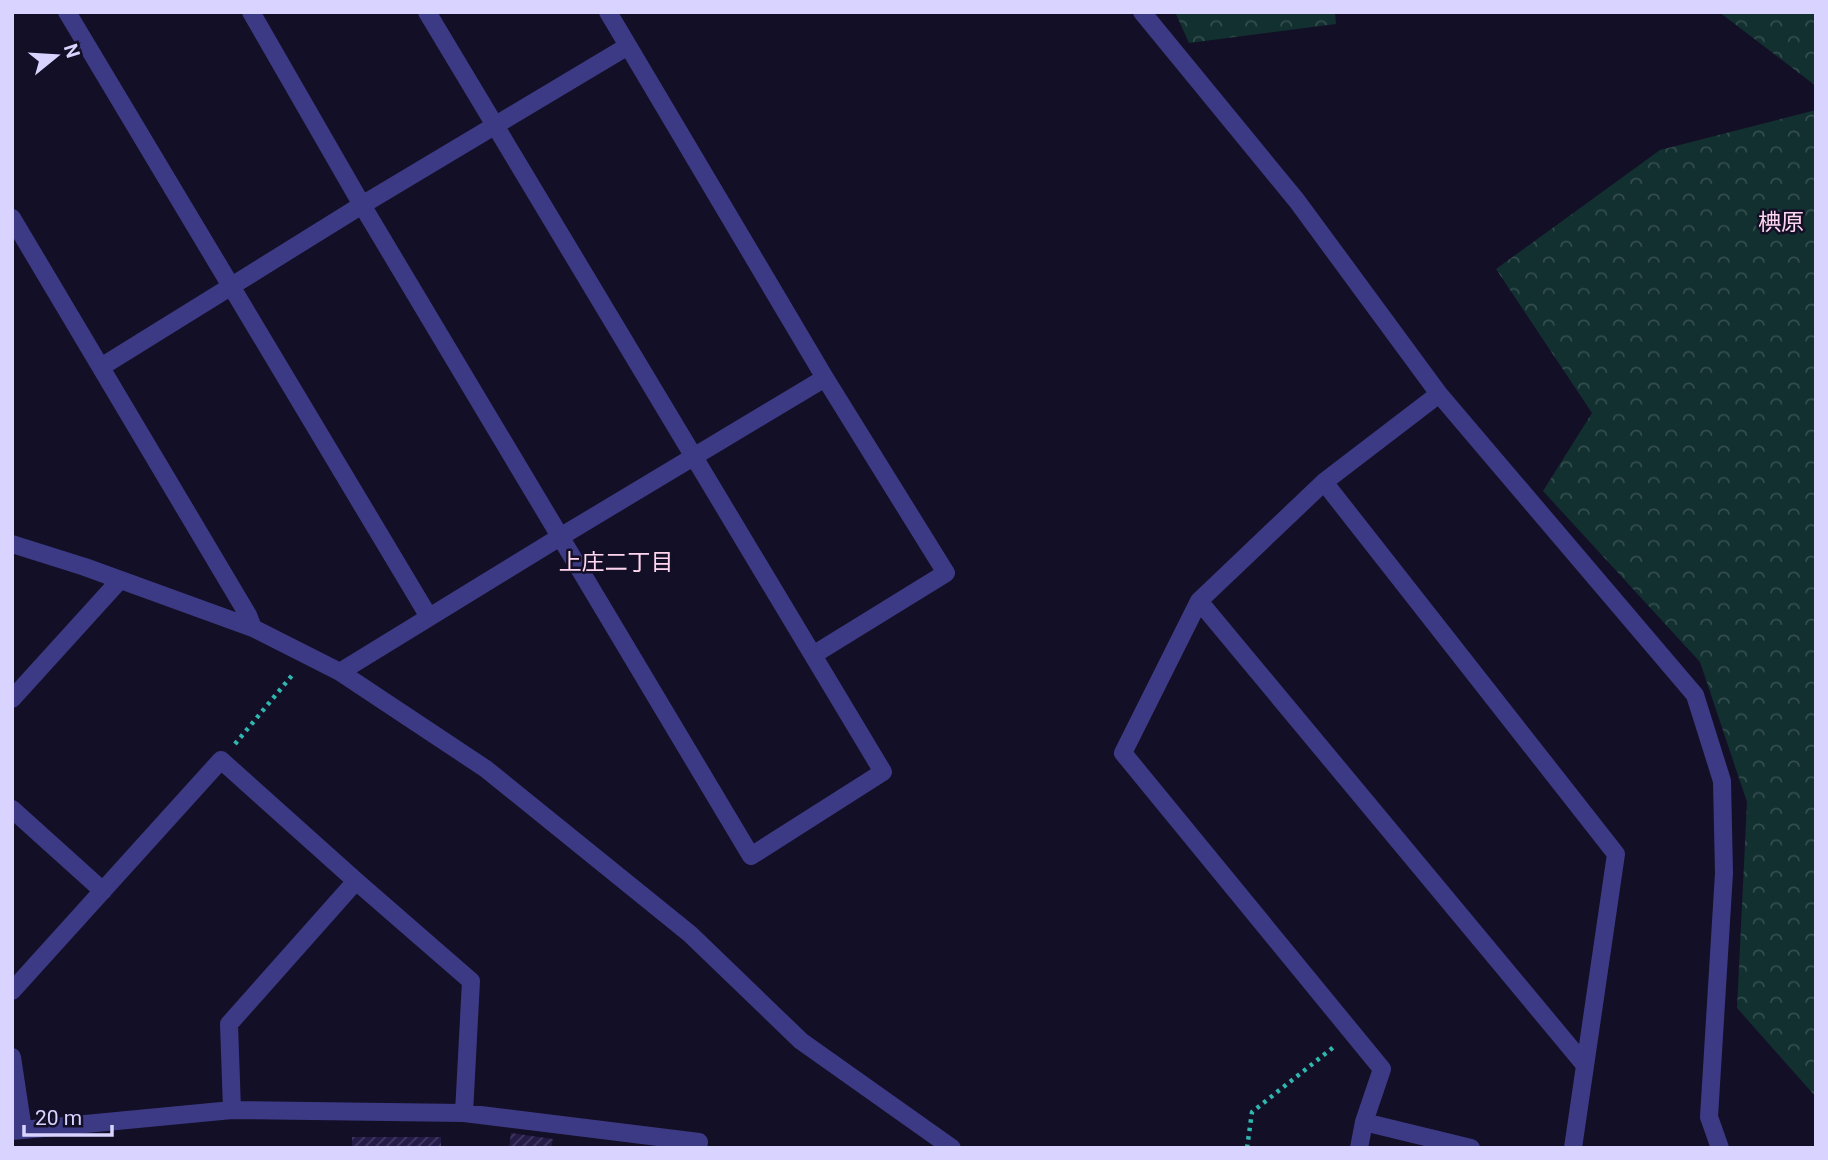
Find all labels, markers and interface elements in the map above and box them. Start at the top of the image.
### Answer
north arrow [21,21,91,91]
text: N [59,41,85,61]
district label: 椣原 [1758,209,1804,236]
district label: 上庄二丁目 [559,549,674,576]
scale bar [24,1094,112,1138]
text: 20 m [35,1106,82,1130]

